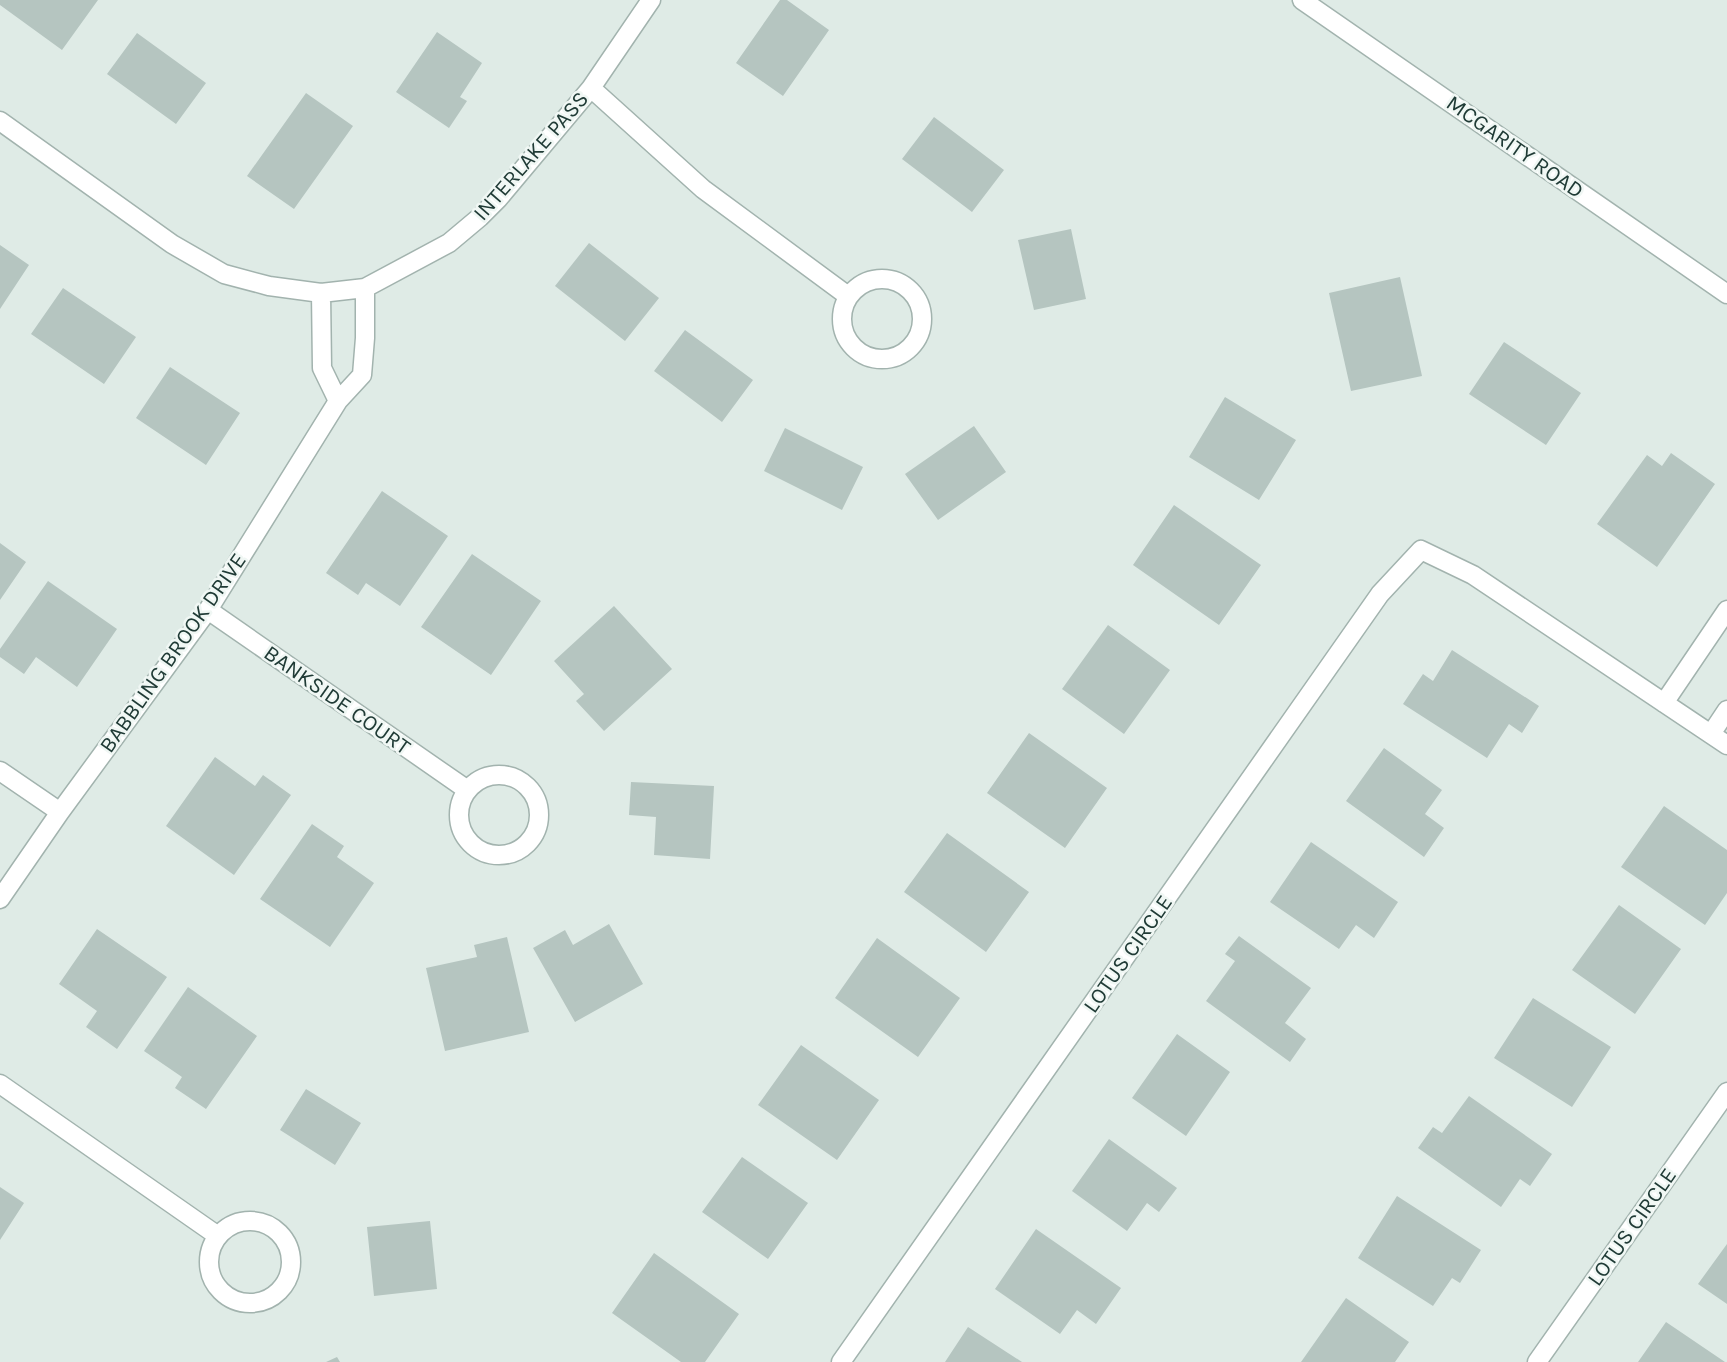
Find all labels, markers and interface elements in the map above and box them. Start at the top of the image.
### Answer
street label: INTERLAKE PASS [468,86,594,226]
street label: MCGARITY ROAD [1441,90,1589,204]
street label: BABBLING BROOK DRIVE [94,548,252,758]
street label: BANKSIDE COURT [259,640,415,760]
street label: LOTUS CIRCLE [1078,890,1178,1018]
street label: LOTUS CIRCLE [1582,1163,1682,1291]

